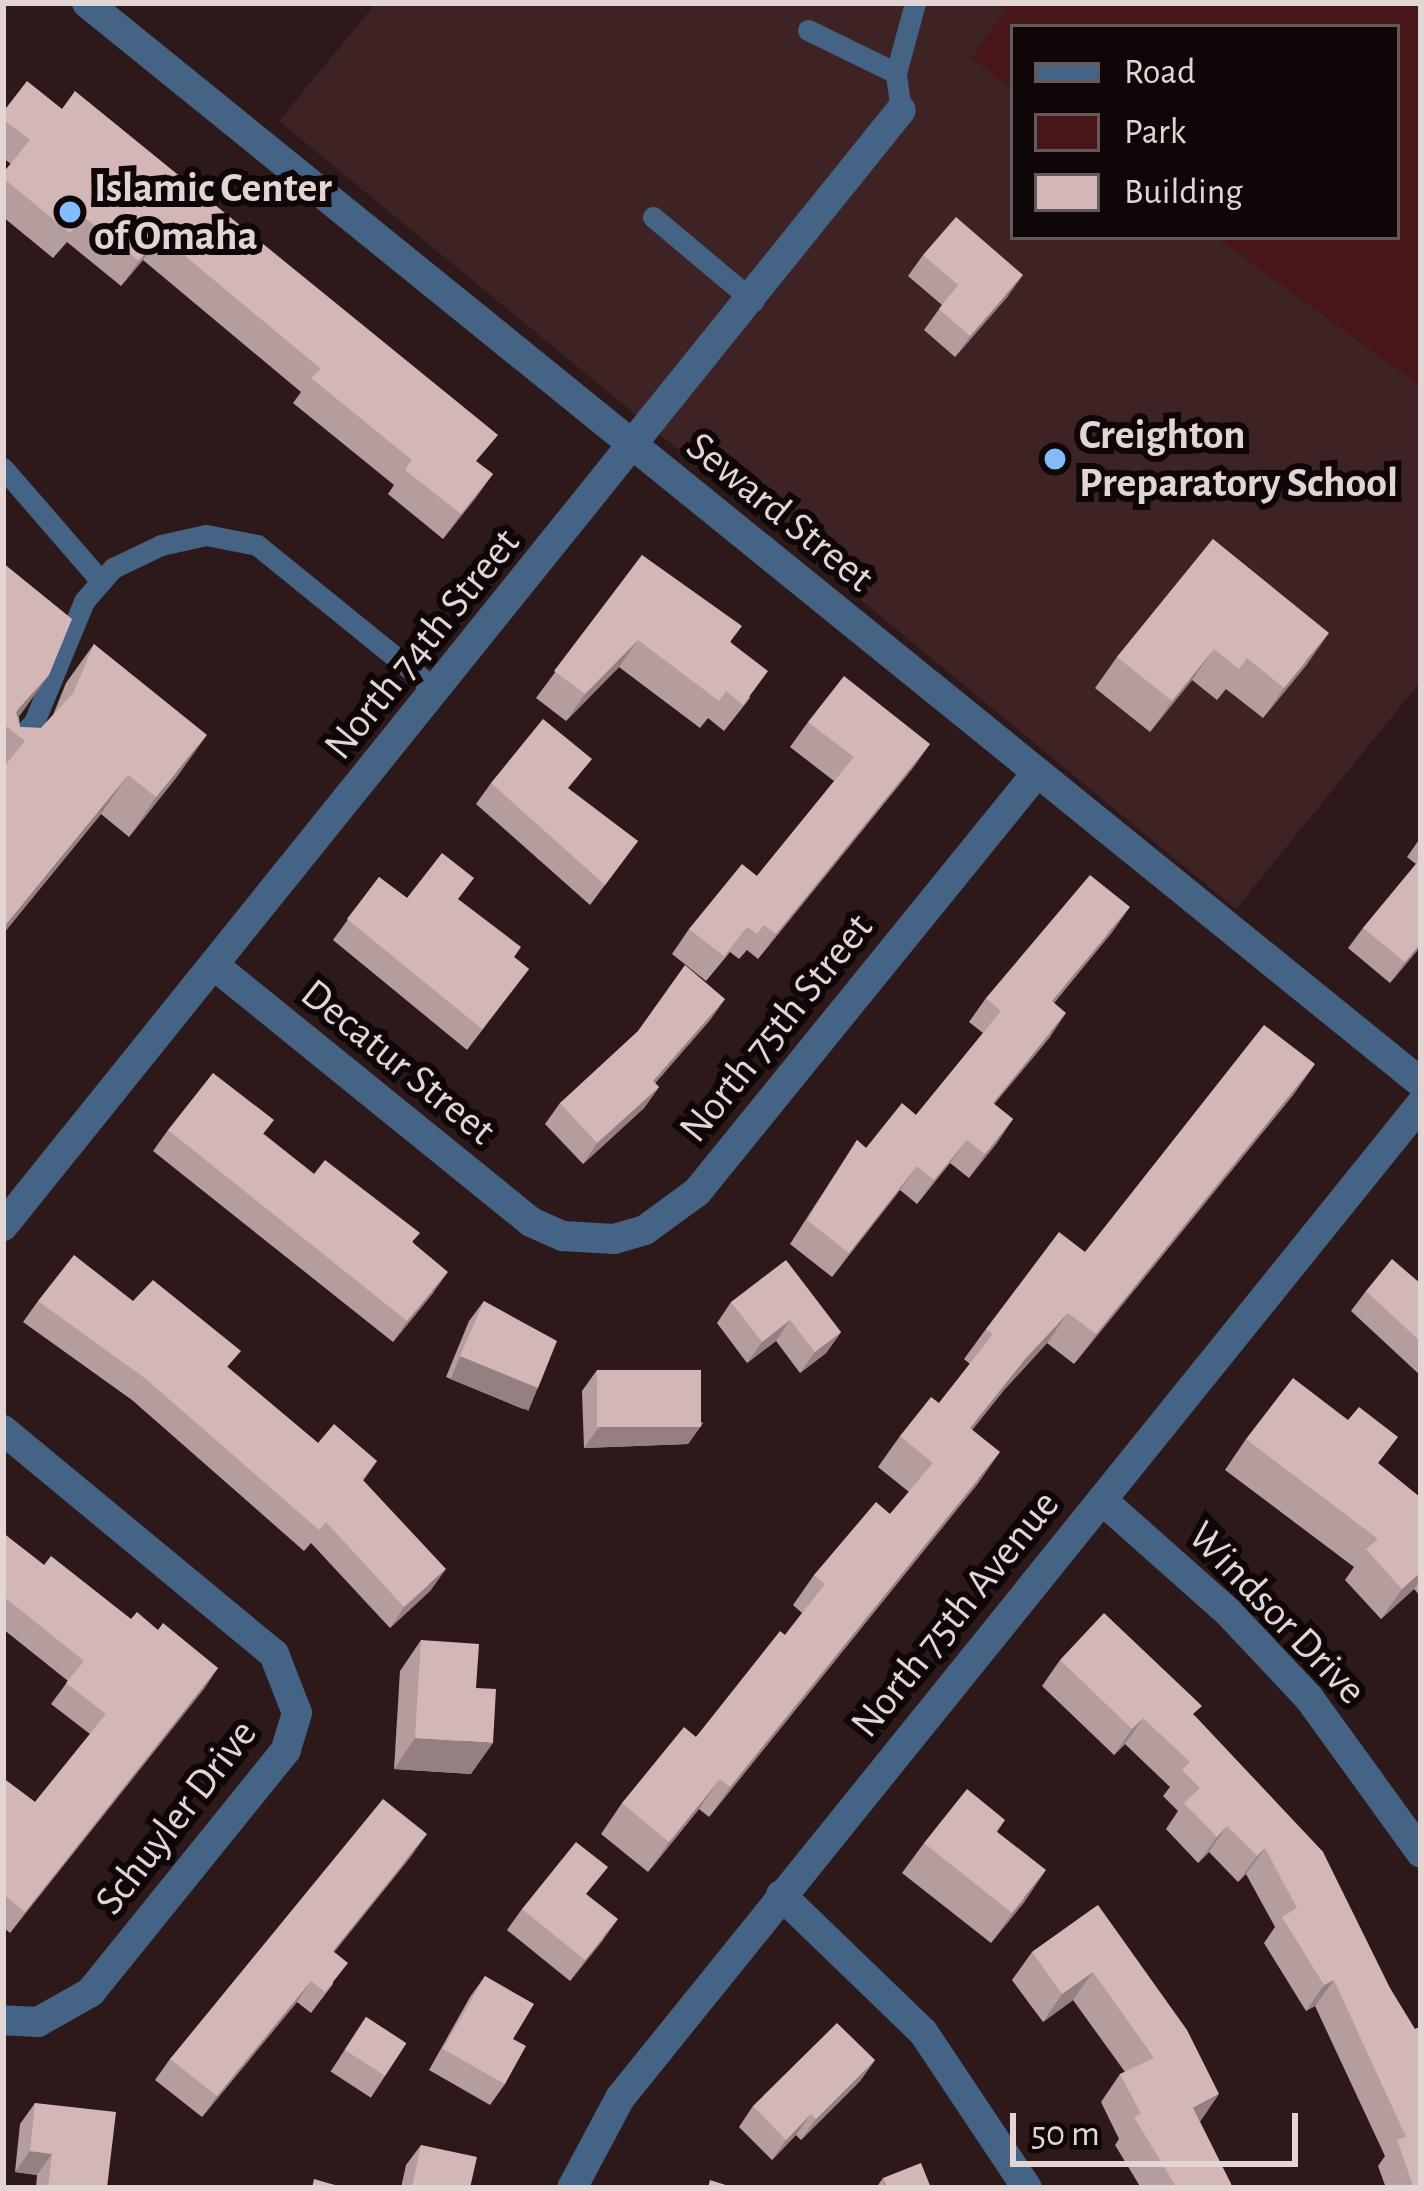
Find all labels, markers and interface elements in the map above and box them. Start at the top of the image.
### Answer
legend [1010,24,1400,240]
text: Road [1124,54,1196,90]
text: Park [1124,114,1186,150]
place label: Islamic Center of Omaha [94,163,332,262]
text: Building [1124,174,1243,210]
marker: Islamic Center of Omaha [57,199,83,225]
place label: Creighton Preparatory School [1079,410,1398,508]
street label: Seward Street [676,421,884,603]
marker: Creighton Preparatory School [1042,446,1068,472]
street label: North 74th Street [314,518,530,770]
street label: North 75th Street [668,903,884,1153]
street label: Decatur Street [291,968,505,1156]
street label: North 75th Avenue [840,1480,1070,1748]
street label: Windsor Drive [1177,1511,1377,1715]
street label: Schuyler Drive [84,1710,268,1924]
scale bar [1016,2089,1304,2163]
text: 50 m [1031,2116,1100,2152]

